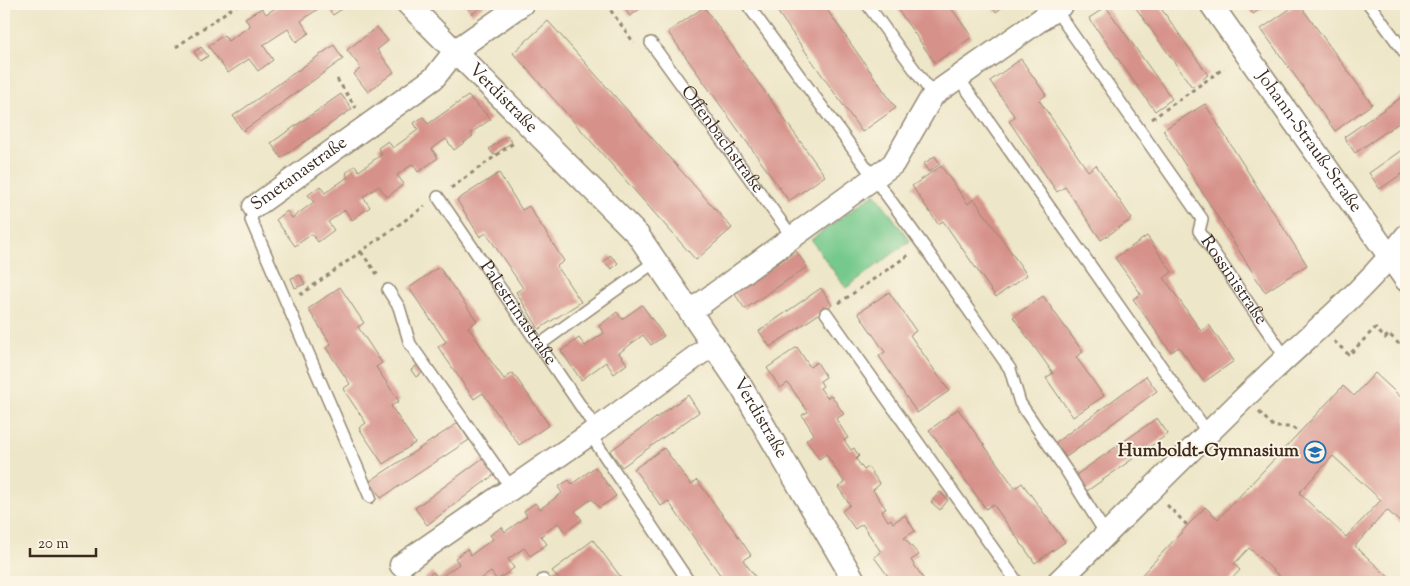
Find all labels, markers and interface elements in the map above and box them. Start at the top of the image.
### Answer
street label: Verdistraße [462,58,543,140]
street label: Johann-Strauß-Straße [1249,65,1368,218]
street label: Offenbachstraße [674,81,770,199]
street label: Smetanastraße [246,131,353,218]
street label: Rossinistraße [1193,231,1273,331]
street label: Palestrinastraße [472,256,563,371]
street label: Verdistraße [726,373,793,463]
place label: Humboldt-Gymnasium [1118,439,1299,465]
school or university icon: Humboldt-Gymnasium [1303,440,1327,464]
scale bar [30,526,96,558]
text: 20 m [38,534,69,555]

